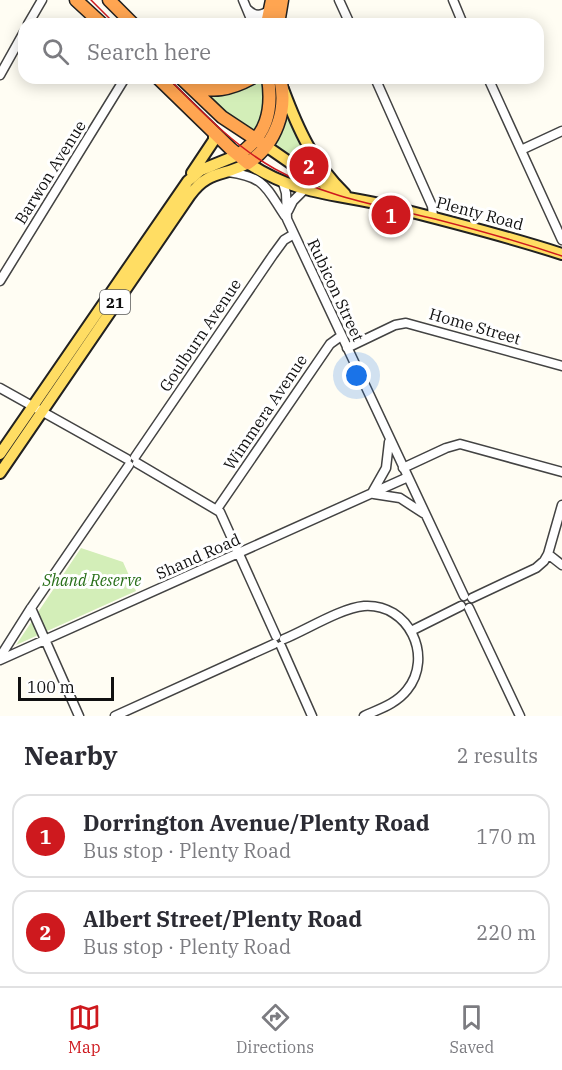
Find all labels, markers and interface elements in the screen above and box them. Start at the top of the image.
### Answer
search box [18,18,544,84]
icon: search [39,35,72,68]
text: Search here [87,37,211,66]
street label: Barwon Avenue [10,116,90,228]
pin: 2 [290,144,328,188]
pin: 1 [372,192,410,238]
street label: Plenty Road [434,192,526,234]
street label: Rubicon Street [303,235,369,345]
street label: Goulburn Avenue [155,275,245,395]
road number: 21 [100,290,130,314]
street label: Home Street [427,303,523,349]
street label: Wimmera Avenue [219,350,311,474]
your location [342,361,371,390]
street label: Shand Road [153,528,243,583]
park label: Shand Reserve [42,570,141,590]
scale bar [18,674,114,702]
text: 100 m [27,677,75,697]
text: Nearby [24,738,118,772]
text: 2 results [457,742,538,769]
text: Dorrington Avenue/Plenty Road [83,808,430,837]
text: 1 [40,823,52,850]
text: 170 m [476,823,536,850]
text: Bus stop · Plenty Road [83,837,291,864]
text: Albert Street/Plenty Road [83,904,362,933]
text: 2 [40,919,52,946]
text: 220 m [476,919,536,946]
text: Bus stop · Plenty Road [83,933,291,960]
tab: Map [68,1001,101,1057]
tab: Directions [236,1001,314,1057]
tab: Saved [449,1001,494,1057]

